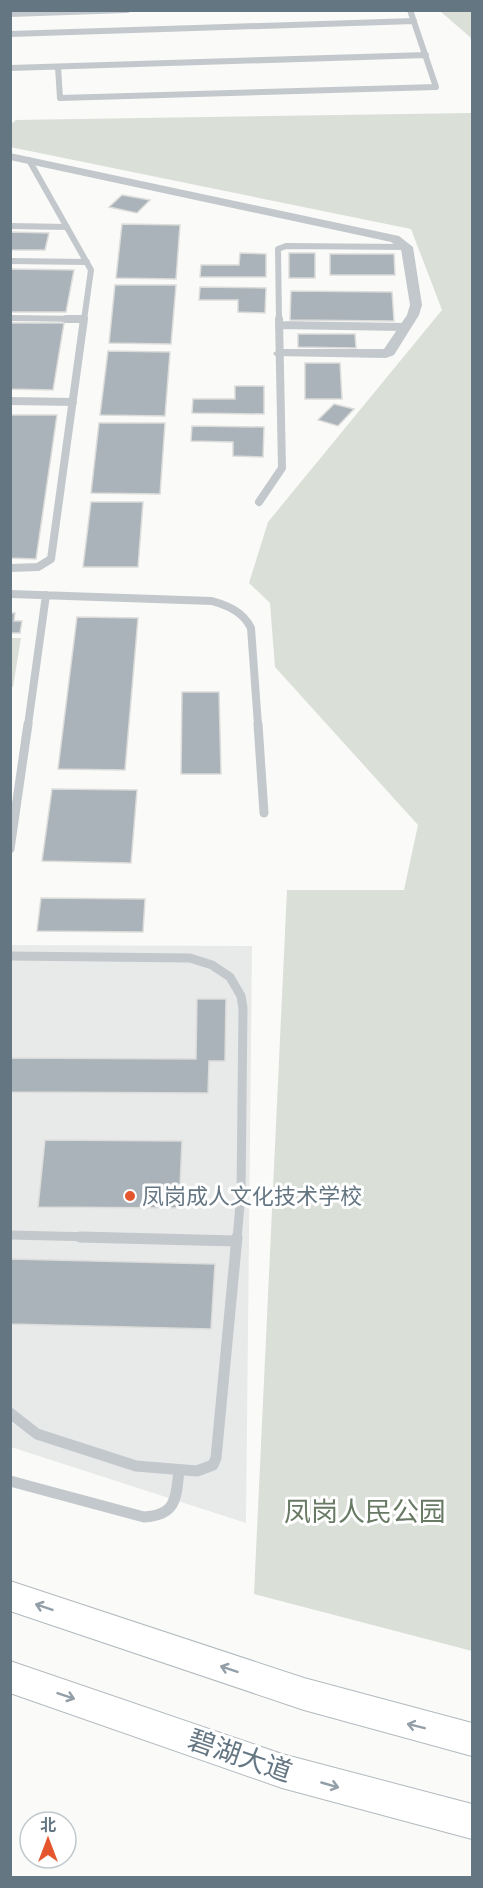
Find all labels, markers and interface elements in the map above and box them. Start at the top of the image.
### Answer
place label: 凤岗成人文化技术学校 [142,1179,362,1213]
marker: 凤岗成人文化技术学校 [123,1189,137,1203]
park label: 凤岗人民公园 [284,1490,446,1531]
one-way arrow [35,1601,54,1612]
one-way arrow [220,1663,239,1674]
one-way arrow [56,1692,75,1703]
street label: 碧湖大道 [183,1718,298,1792]
one-way arrow [407,1719,426,1731]
one-way arrow [320,1780,339,1791]
north arrow [18,1810,78,1870]
text: 北 [40,1813,56,1837]

